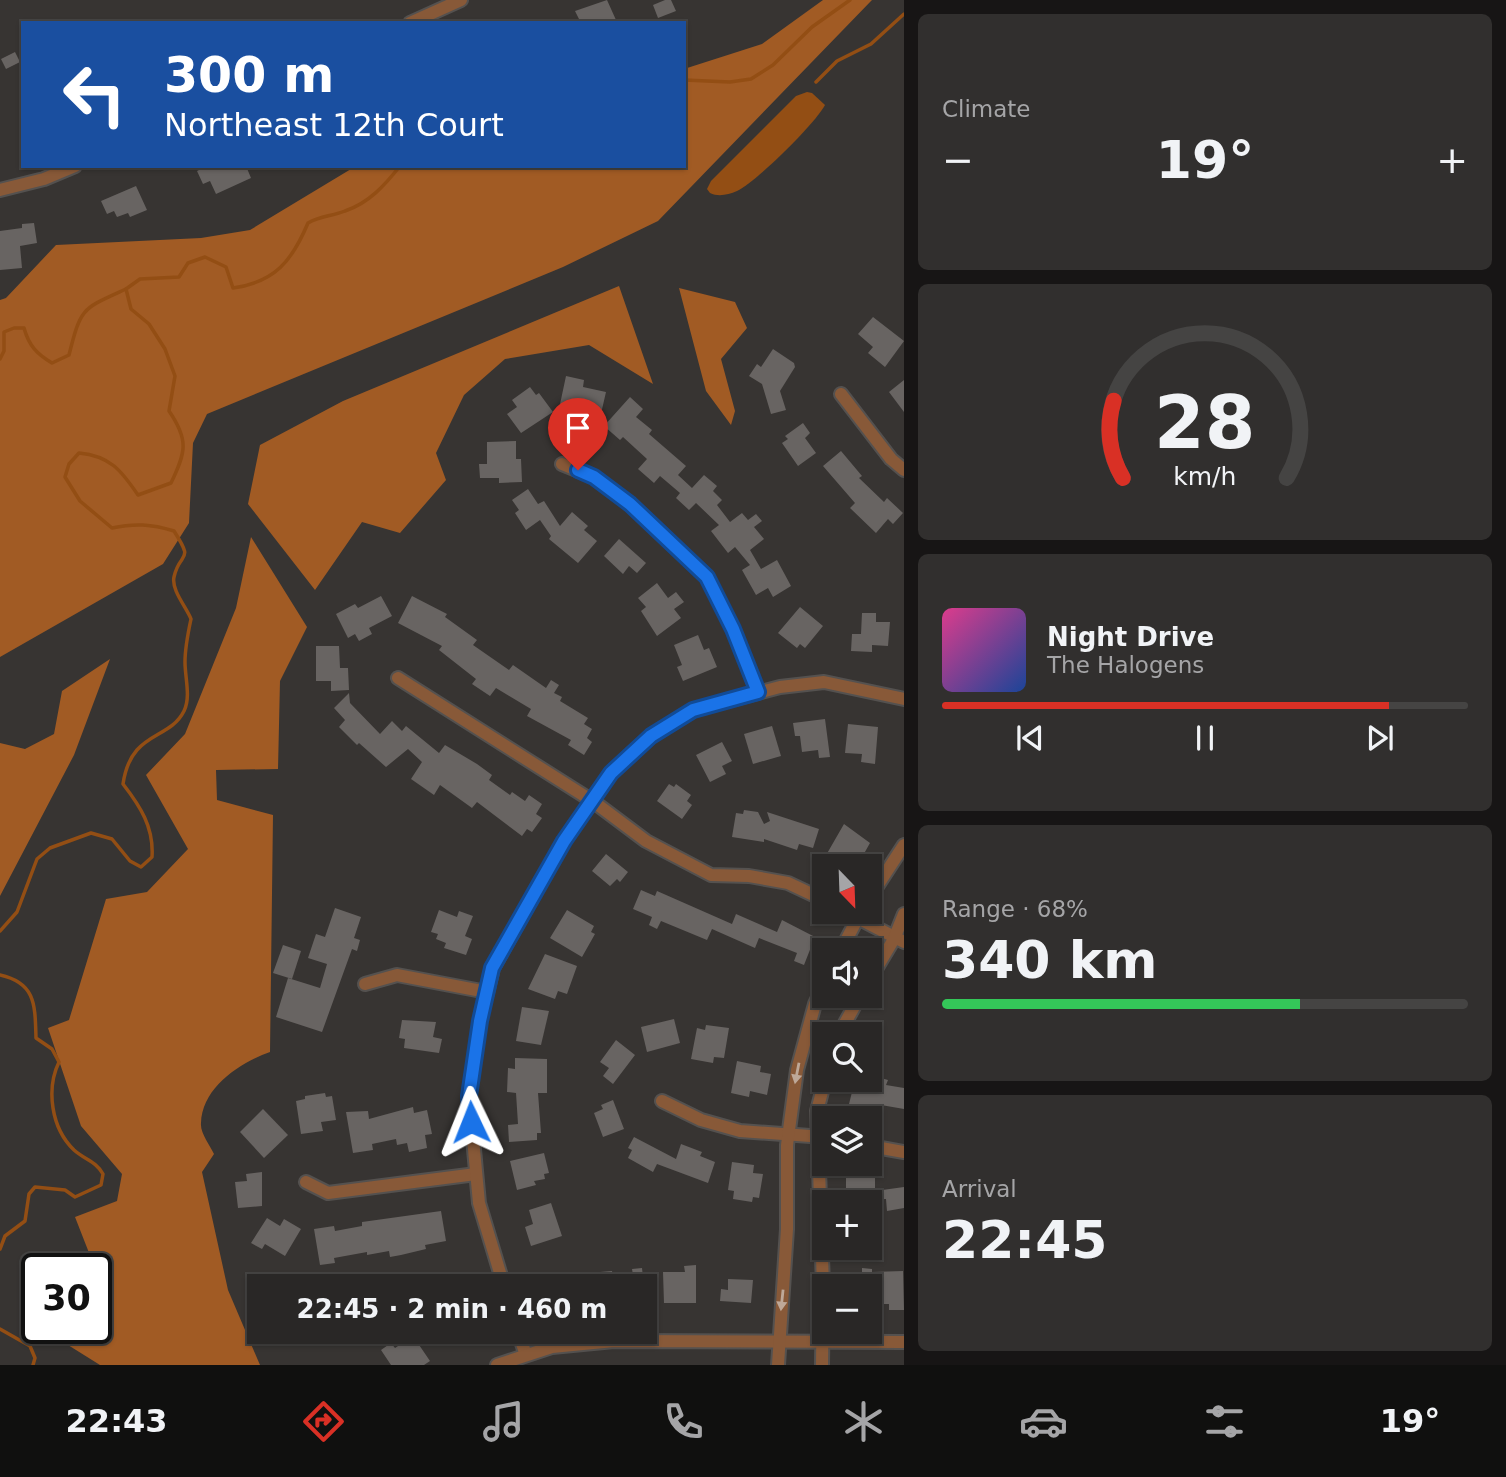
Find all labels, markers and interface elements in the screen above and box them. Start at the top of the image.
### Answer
text: 300 m [164,47,334,104]
icon: left [49,49,140,140]
text: Climate [942,96,1031,122]
text: Northeast 12th Court [164,106,504,144]
text: 19° [1156,130,1254,190]
text: − [942,138,974,182]
text: + [1436,138,1468,182]
text: 28 [1154,381,1256,466]
pin [548,398,608,470]
icon: arrive [559,409,597,447]
text: km/h [1173,462,1237,491]
text: Night Drive [1047,622,1214,652]
text: The Halogens [1047,652,1204,678]
icon: previous [1011,719,1049,757]
icon: pause [1186,719,1224,757]
icon: next [1361,719,1399,757]
north arrow [812,854,882,924]
map controls [812,854,882,1344]
text: Range · 68% [942,896,1088,922]
text: 340 km [942,930,1157,990]
button: sound [812,938,882,1008]
button: search [812,1022,882,1092]
one-way arrow [792,1062,803,1084]
position arrow [434,1085,508,1159]
button: layers [812,1106,882,1176]
text: Arrival [942,1176,1017,1202]
button: + [812,1190,882,1260]
text: 22:45 [942,1210,1108,1270]
speed limit sign: 30 [21,1253,112,1344]
button: − [812,1274,882,1344]
one-way arrow [776,1289,787,1311]
text: 22:45 · 2 min · 460 m [297,1294,607,1324]
icon: directions [299,1397,348,1446]
icon: music [479,1397,528,1446]
icon: phone [659,1397,708,1446]
icon: climate [839,1397,888,1446]
icon: car [1019,1397,1068,1446]
icon: filters [1200,1397,1249,1446]
text: 22:43 [66,1402,167,1440]
text: 19° [1380,1402,1440,1440]

